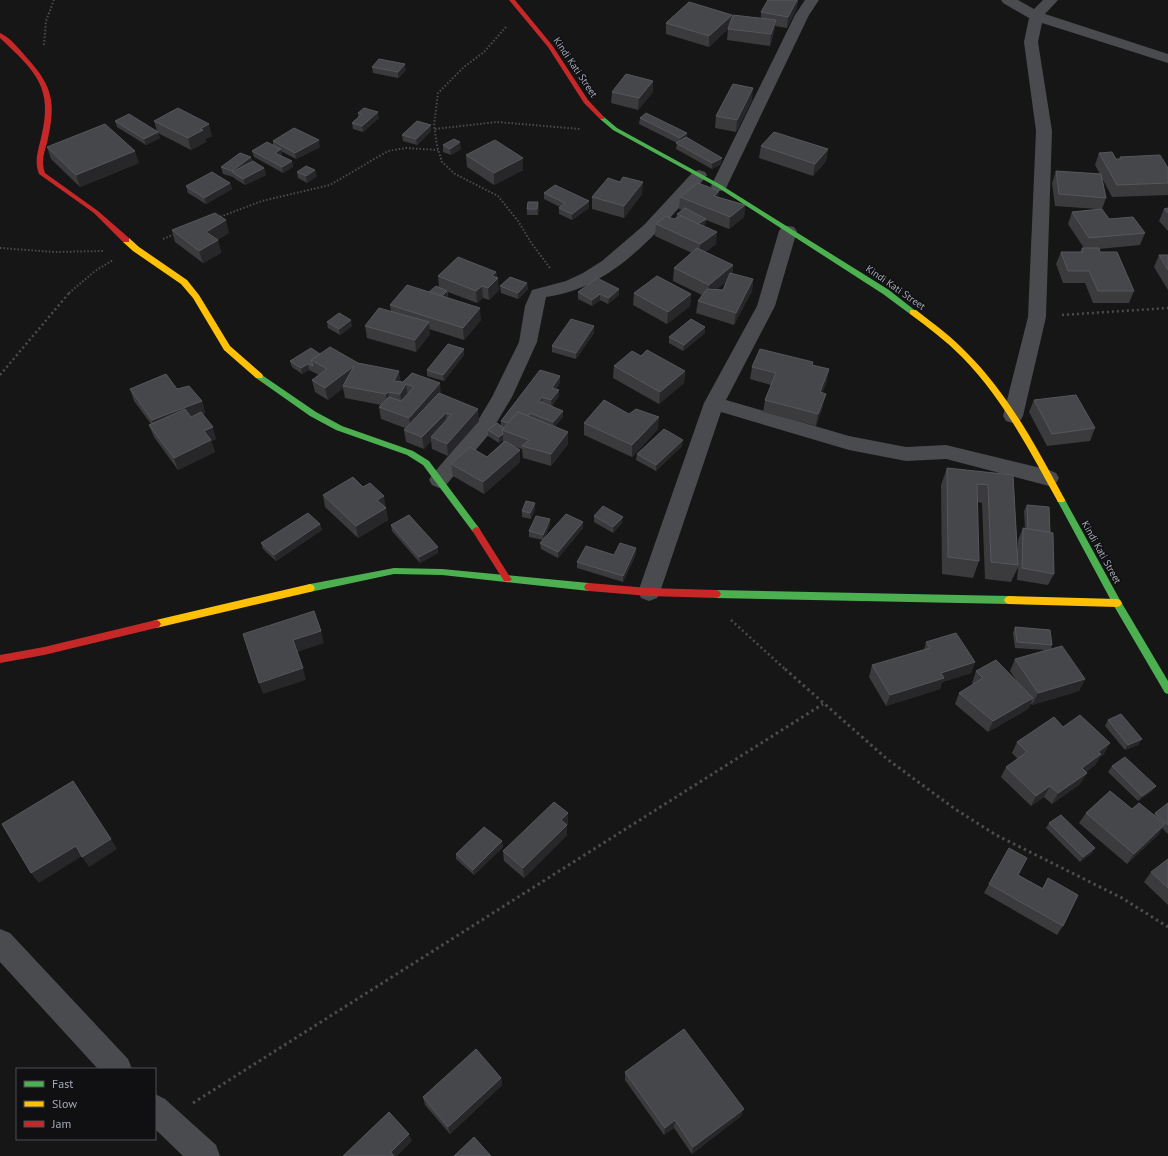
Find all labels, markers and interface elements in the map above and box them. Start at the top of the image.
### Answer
street label: Kindi Kati Street [551,35,601,100]
street label: Kindi Kati Street [863,262,929,313]
street label: Kindi Kati Street [1079,518,1125,587]
legend [16,1068,156,1140]
text: Fast [52,1076,73,1091]
text: Slow [52,1096,77,1111]
text: Jam [51,1116,71,1131]

